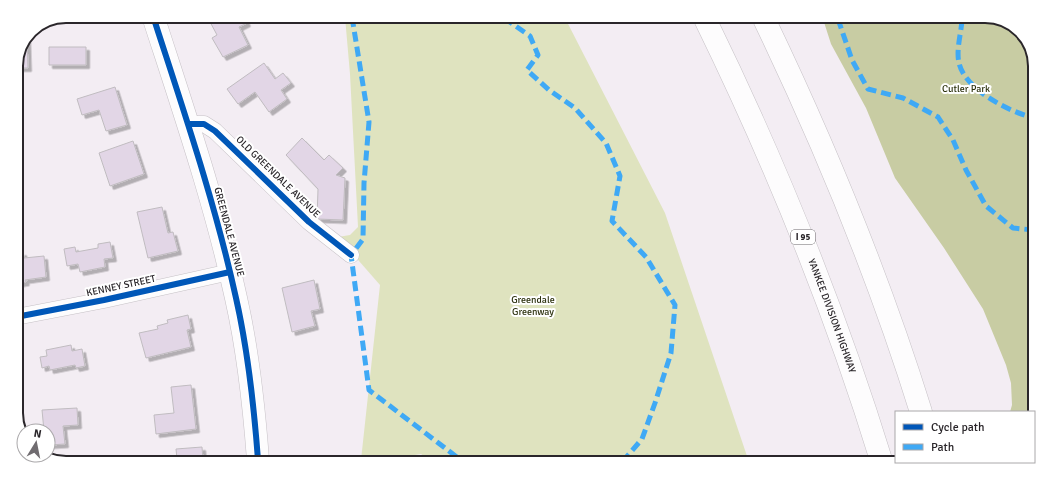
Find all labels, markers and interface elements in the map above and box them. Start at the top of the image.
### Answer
park label: Cutler Park [942,83,990,95]
street label: OLD GREENDALE AVENUE [233,134,323,221]
street label: GREENDALE AVENUE [211,186,247,278]
road number: I 95 [791,230,815,244]
street label: YANKEE DIVISION HIGHWAY [805,257,858,375]
street label: KENNEY STREET [85,273,157,299]
park label: Greendale Greenway [511,294,555,318]
legend [895,411,1035,463]
text: Cycle path [931,420,984,435]
north arrow [16,423,56,463]
text: N [33,427,43,441]
text: Path [931,440,954,455]

